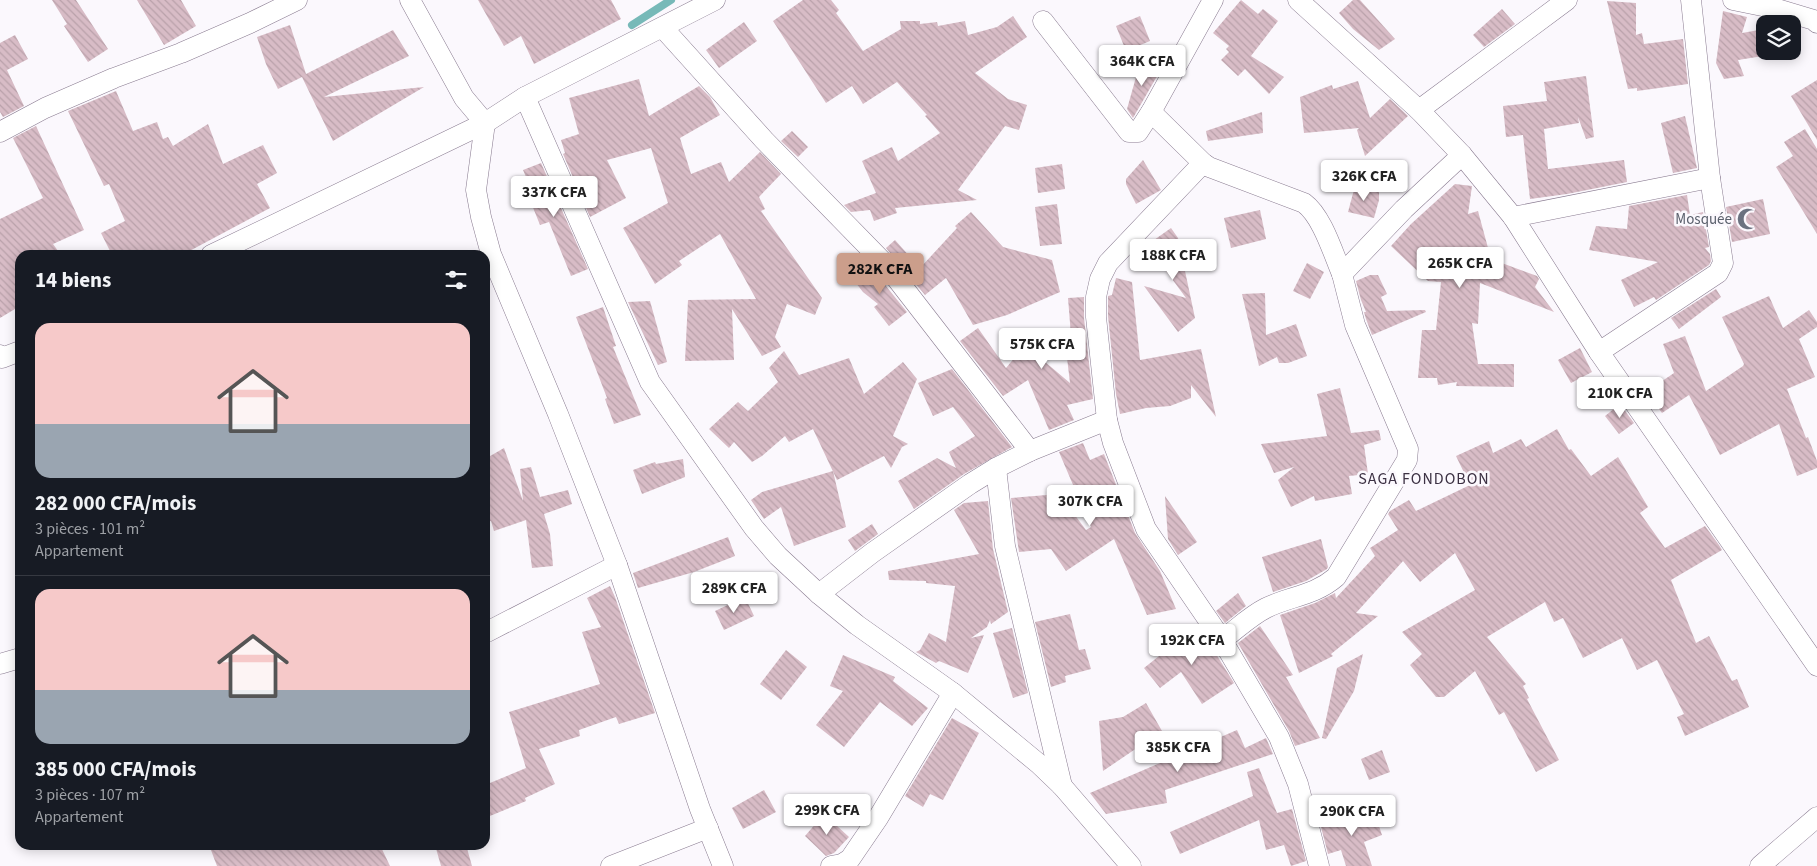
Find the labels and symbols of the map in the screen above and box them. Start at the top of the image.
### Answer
pin: 364K CFA [1090,44,1194,87]
pin: 326K CFA [1312,160,1416,202]
pin: 337K CFA [502,176,606,218]
mosque icon: Mosquée [1735,206,1761,232]
place label: Mosquée [1675,209,1732,230]
pin: 188K CFA [1121,238,1225,281]
pin: 265K CFA [1408,246,1512,289]
pin: 282K CFA [828,252,932,295]
pin: 575K CFA [990,328,1094,370]
pin: 210K CFA [1568,376,1672,419]
district label: SAGA FONDOBON [1358,468,1490,490]
pin: 307K CFA [1038,484,1142,527]
pin: 289K CFA [682,572,786,614]
pin: 192K CFA [1140,624,1244,666]
pin: 385K CFA [1126,730,1230,773]
pin: 299K CFA [775,794,879,836]
pin: 290K CFA [1300,794,1404,837]

